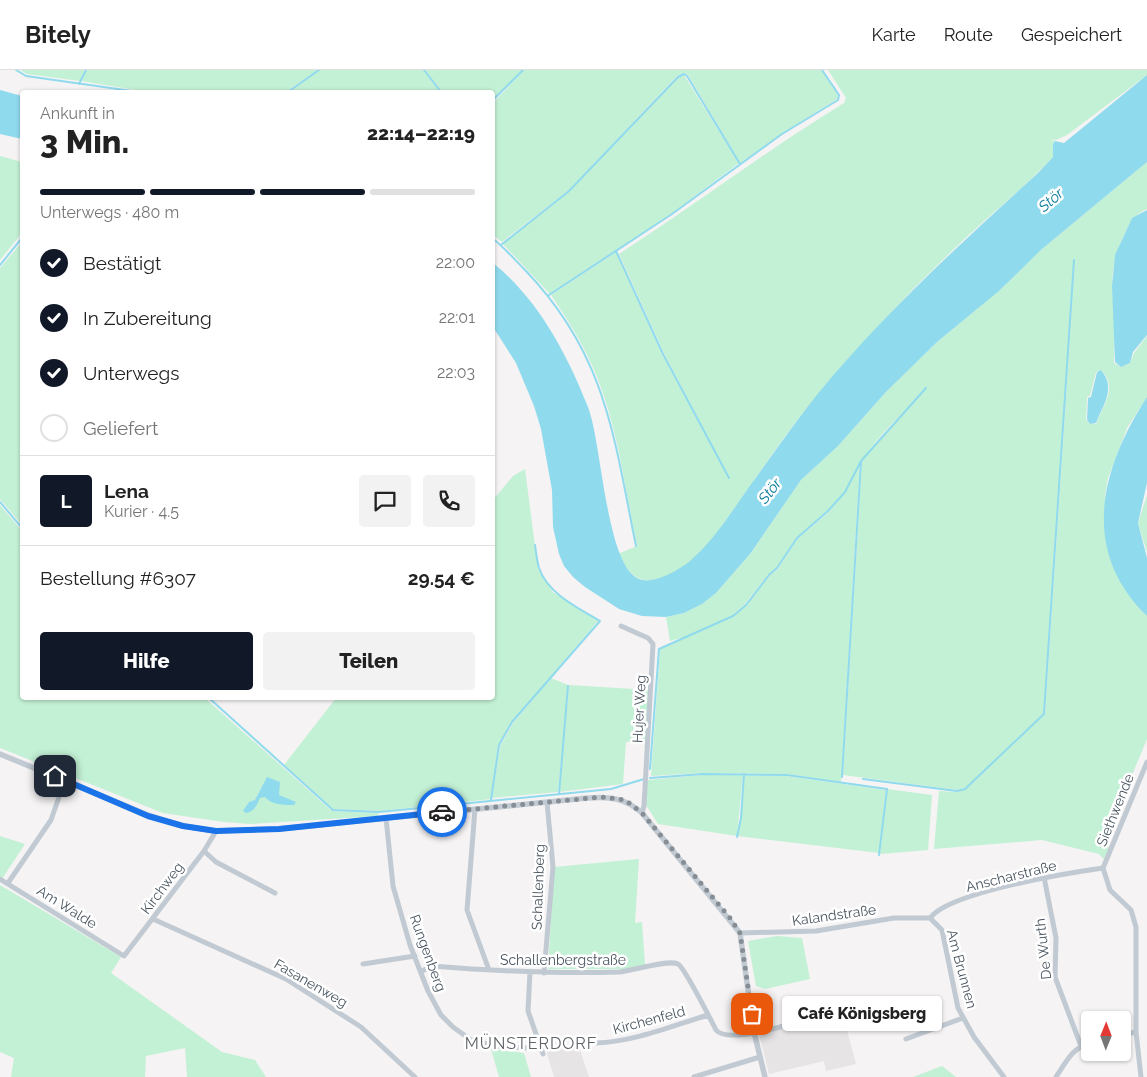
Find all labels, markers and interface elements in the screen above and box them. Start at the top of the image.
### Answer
text: Bitely [25,20,91,49]
text: Karte [872,24,916,45]
text: Route [944,24,993,45]
text: Gespeichert [1021,24,1122,45]
text: Ankunft in [40,104,115,123]
text: 22:14–22:19 [367,122,475,144]
text: 3 Min. [40,123,129,160]
water label: Stör [1034,184,1068,216]
text: Unterwegs · 480 m [40,203,179,222]
icon: check [40,249,68,277]
text: Bestätigt [83,252,161,274]
text: 22:00 [436,253,475,272]
icon: check [40,304,68,332]
text: In Zubereitung [83,307,212,329]
text: 22:01 [439,308,475,327]
icon: check [40,359,68,387]
text: Unterwegs [83,362,179,384]
text: 22:03 [437,363,475,382]
text: Geliefert [83,417,158,439]
water label: Stör [754,474,786,508]
button: chat [359,475,411,527]
button: phone [423,475,475,527]
text: Lena [104,480,149,502]
text: L [60,490,72,512]
text: Kurier · 4.5 [104,502,179,521]
text: Bestellung #6307 [40,567,196,589]
text: 29.54 € [408,567,475,589]
button: Hilfe [40,632,253,690]
button: Teilen [263,632,475,690]
street label: Hujer Weg [629,674,649,744]
pin [34,755,76,797]
icon: home [41,762,69,790]
street label: Siethwende [1093,771,1137,849]
courier [417,787,467,837]
icon: car [428,798,456,826]
street label: Schallenberg [529,844,547,930]
street label: Anscharstraße [964,857,1058,895]
street label: Kirchweg [137,859,187,917]
street label: Am Walde [34,882,100,932]
street label: Kalandstraße [791,901,877,929]
street label: Rungenberg [407,912,449,994]
street label: De Wurth [1032,918,1054,980]
street label: Am Brunnen [944,928,980,1010]
street label: Schallenbergstraße [500,952,626,968]
street label: Fasanenweg [272,956,350,1010]
pin [731,993,773,1035]
callout: Café Königsberg [782,996,942,1032]
icon: bag [738,1000,766,1028]
street label: Kirchenfeld [611,1003,687,1037]
text: Café Königsberg [798,1004,926,1023]
north arrow [1081,1011,1131,1061]
map controls [1081,1011,1131,1061]
district label: MÜNSTERDORF [465,1033,597,1053]

